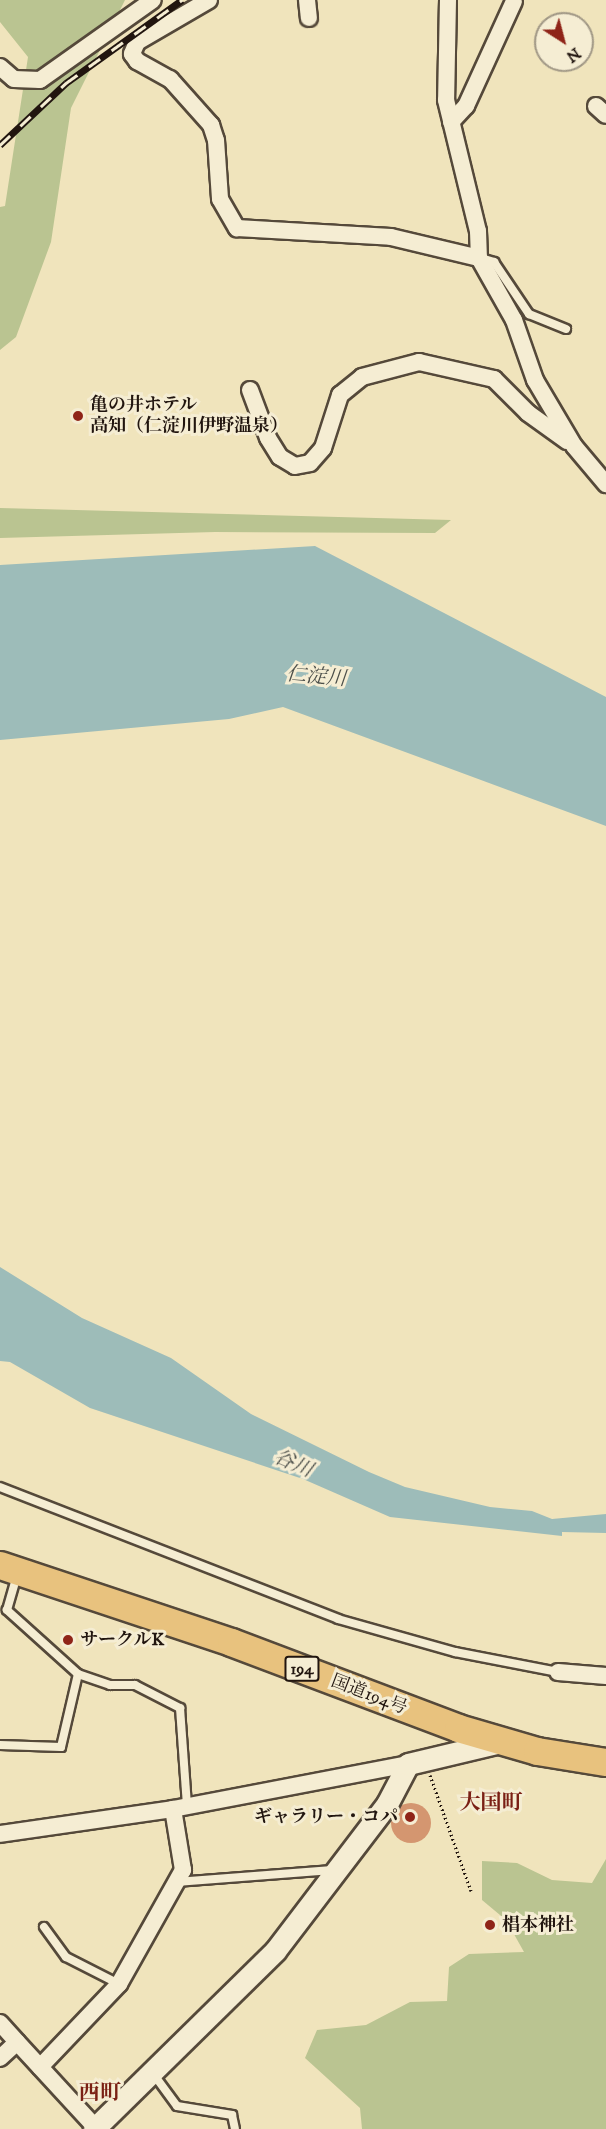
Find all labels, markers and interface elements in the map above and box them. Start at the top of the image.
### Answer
north arrow [534,12,594,72]
text: N [562,43,585,67]
place label: 亀の井ホテル 高知（仁淀川伊野温泉） [90,395,288,438]
marker: 亀の井ホテル 高知（仁淀川伊野温泉） [71,409,85,423]
water label: 仁淀川 [285,662,347,692]
water label: 谷川 [270,1445,316,1483]
place label: サークルK [80,1629,165,1651]
marker: サークルK [61,1633,75,1647]
road number: 194 [284,1656,320,1682]
street label: 国道194号 [328,1671,410,1719]
district label: 大国町 [460,1790,522,1816]
place label: ギャラリー・コパ [254,1806,398,1828]
marker: ギャラリー・コパ [403,1810,417,1824]
place label: 椙本神社 [502,1914,574,1936]
marker: 椙本神社 [483,1918,497,1932]
district label: 西町 [79,2080,121,2106]

